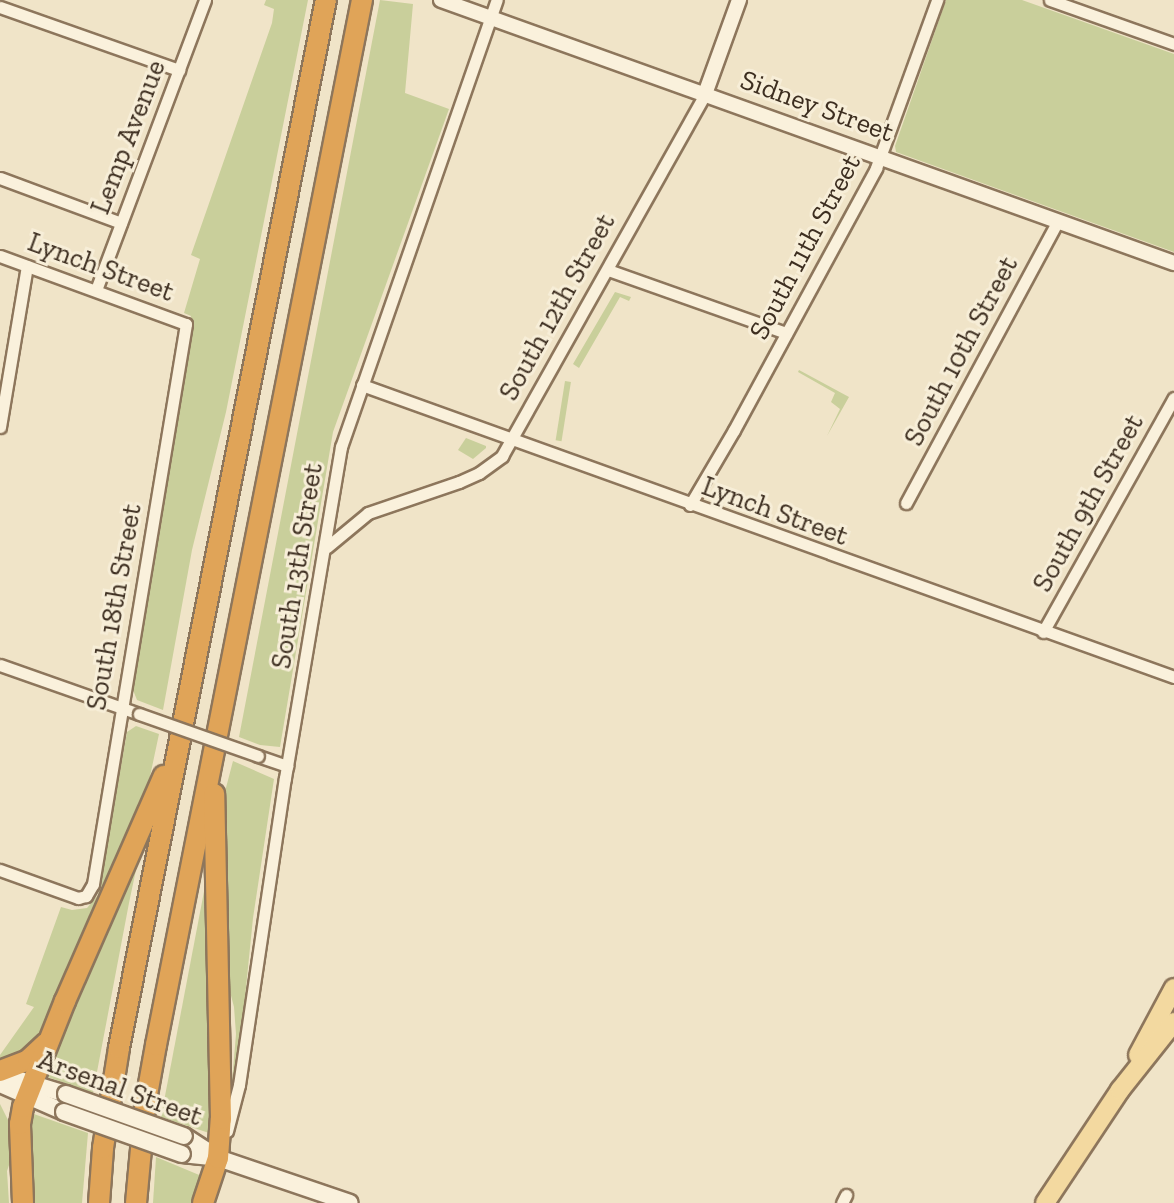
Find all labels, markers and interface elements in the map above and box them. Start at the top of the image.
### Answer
street label: Lemp Avenue [83,55,173,219]
street label: Sidney Street [735,63,899,149]
street label: South 11th Street [742,149,868,345]
street label: South 12th Street [492,208,622,406]
street label: Lynch Street [23,225,179,309]
street label: South 10th Street [897,250,1025,452]
street label: South 9th Street [1025,408,1151,598]
street label: South 13th Street [264,461,330,671]
street label: Lynch Street [697,469,853,553]
street label: South 18th Street [79,501,149,713]
street label: Arsenal Street [33,1043,207,1133]

